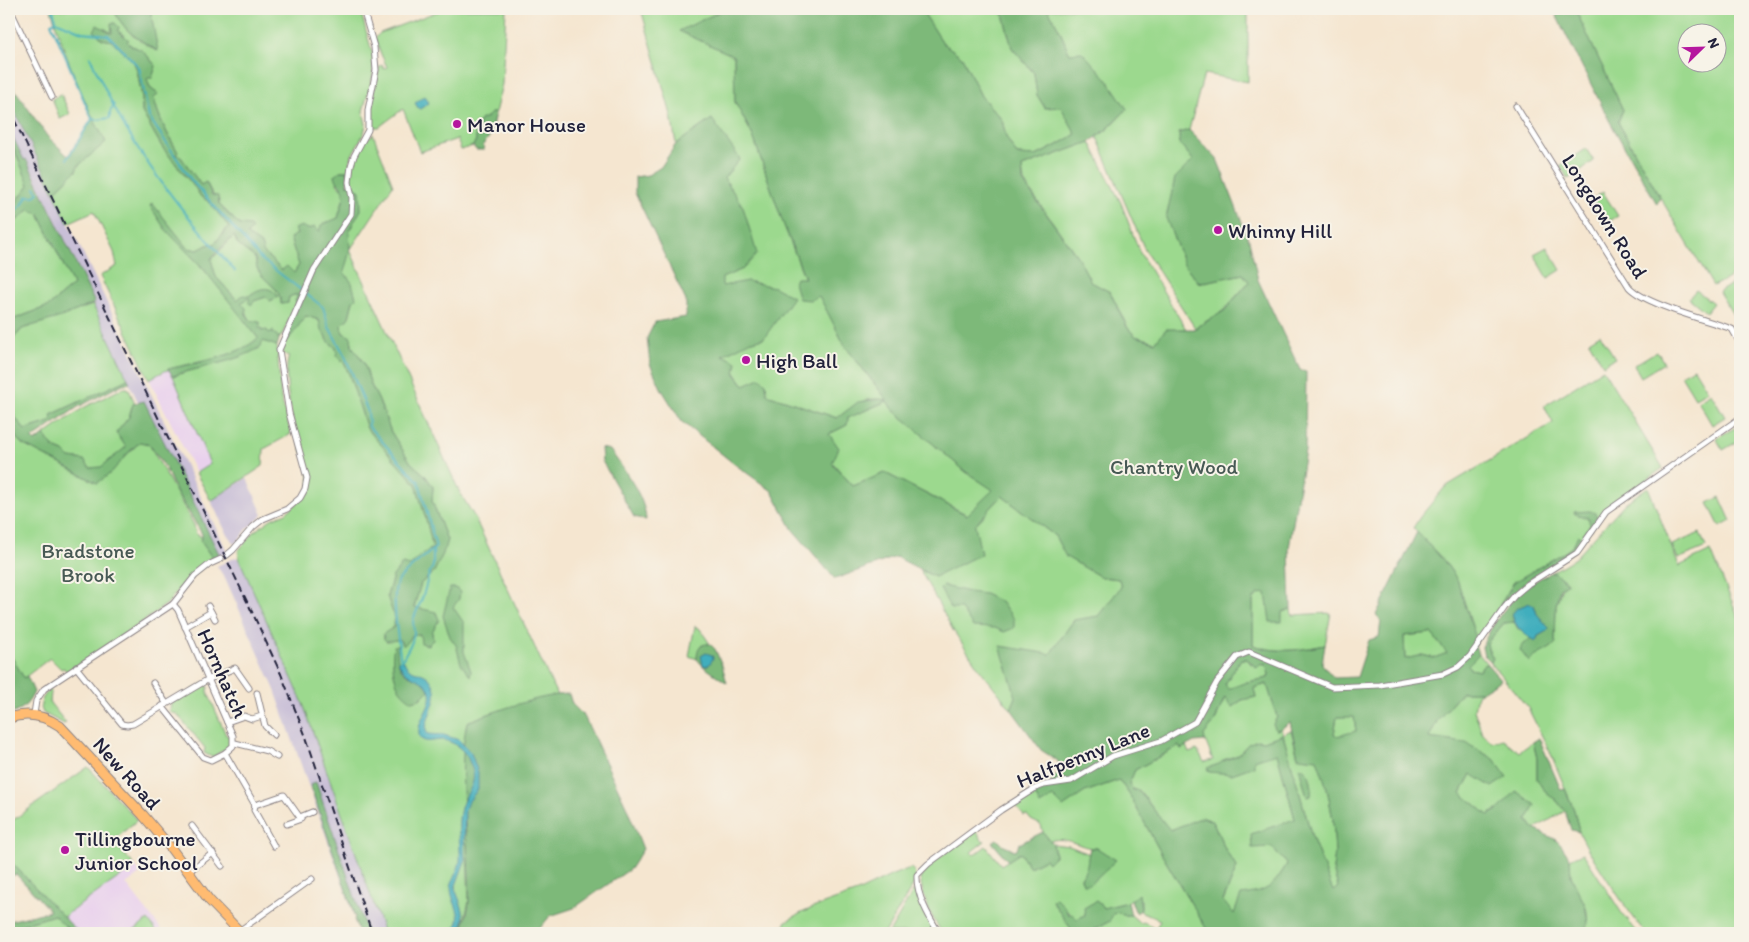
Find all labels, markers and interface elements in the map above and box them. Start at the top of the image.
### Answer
north arrow [1676,22,1726,72]
text: N [1704,35,1723,51]
place label: Manor House [467,112,586,137]
marker: Manor House [451,118,463,130]
street label: Longdown Road [1557,149,1654,283]
place label: Whinny Hill [1228,218,1332,243]
marker: Whinny Hill [1212,224,1224,236]
place label: High Ball [756,348,838,373]
marker: High Ball [740,354,752,366]
park label: Chantry Wood [1110,454,1238,479]
park label: Bradstone Brook [41,538,135,587]
street label: Hornhatch [192,625,254,721]
street label: Halfpenny Lane [1013,717,1153,793]
street label: New Road [88,732,166,814]
place label: Tillingbourne Junior School [75,826,198,875]
marker: Tillingbourne Junior School [59,844,71,856]

